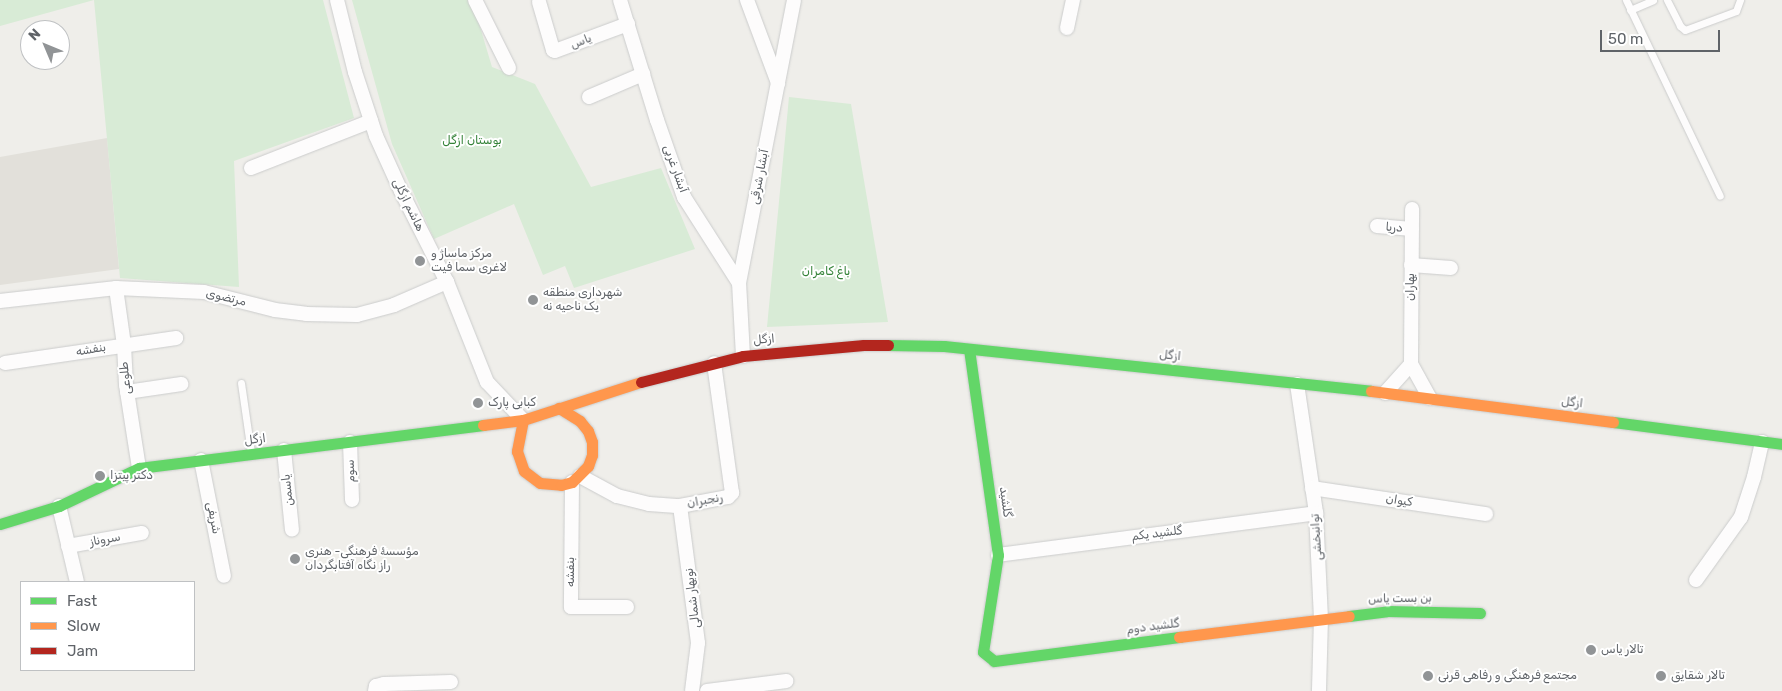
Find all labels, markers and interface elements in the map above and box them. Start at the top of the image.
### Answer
north arrow [20,20,70,70]
scale bar [1602,20,1722,52]
text: N [25,25,44,44]
text: 50 m [1608,30,1643,48]
street label: یاس [568,31,594,53]
park label: بوستان ازگل [442,134,502,148]
street label: آبشار غربی [660,143,690,195]
street label: آبشار شرقی [748,148,772,206]
street label: هاشم ازگلی [389,176,427,234]
street label: دریا [1385,220,1403,236]
place label: مرکز ماساژ و لاغری سما فیت [431,247,507,275]
marker: مرکز ماساژ و لاغری سما فیت [413,254,427,268]
park label: باغ کامران [802,265,850,279]
street label: بهاران [1404,273,1418,301]
street label: مرتضوی [204,286,248,310]
place label: شهرداری منطقه یک ناحیه نه [543,286,622,314]
marker: شهرداری منطقه یک ناحیه نه [527,294,539,306]
street label: ازگل [753,332,775,348]
street label: بنفشه [75,341,107,359]
street label: ازگل [1158,348,1182,364]
street label: طلوعی [117,361,135,395]
street label: ازگل [1560,395,1584,411]
place label: کبابی پارک [488,396,536,410]
marker: کبابی پارک [472,397,484,409]
street label: ازگل [243,432,267,448]
street label: سوم [343,459,359,483]
place label: دکتر پیتزا [110,469,153,483]
marker: دکتر پیتزا [94,470,106,482]
street label: یاسمن [279,473,297,507]
street label: گلشید [996,486,1014,518]
street label: رنجبران [686,490,724,512]
street label: کیوان [1385,492,1413,510]
street label: شریفی [203,501,223,535]
street label: توانبخشی [1308,513,1326,561]
street label: گلشيد يكم [1131,524,1183,544]
street label: سروناز [88,530,122,550]
place label: مؤسسۀ فرهنگی- هنری راز نگاه آفتابگردان [305,545,419,573]
marker: مؤسسۀ فرهنگی- هنری راز نگاه آفتابگردان [289,553,301,565]
street label: بنفشه [564,557,578,587]
street label: نوبهار شمالی [682,567,704,629]
legend [20,581,195,671]
street label: بن بست یاس [1368,591,1432,607]
text: Fast [67,592,97,610]
text: Slow [67,617,100,635]
street label: گلشيد دوم [1126,617,1180,637]
text: Jam [67,642,98,660]
place label: تالار یاس [1601,643,1643,657]
marker: تالار یاس [1585,644,1597,656]
place label: مجتمع فرهنگی و رفاهی قرنی [1438,669,1577,683]
place label: تالار شقایق [1671,669,1725,683]
marker: مجتمع فرهنگی و رفاهی قرنی [1422,670,1434,682]
marker: تالار شقایق [1655,670,1667,682]

